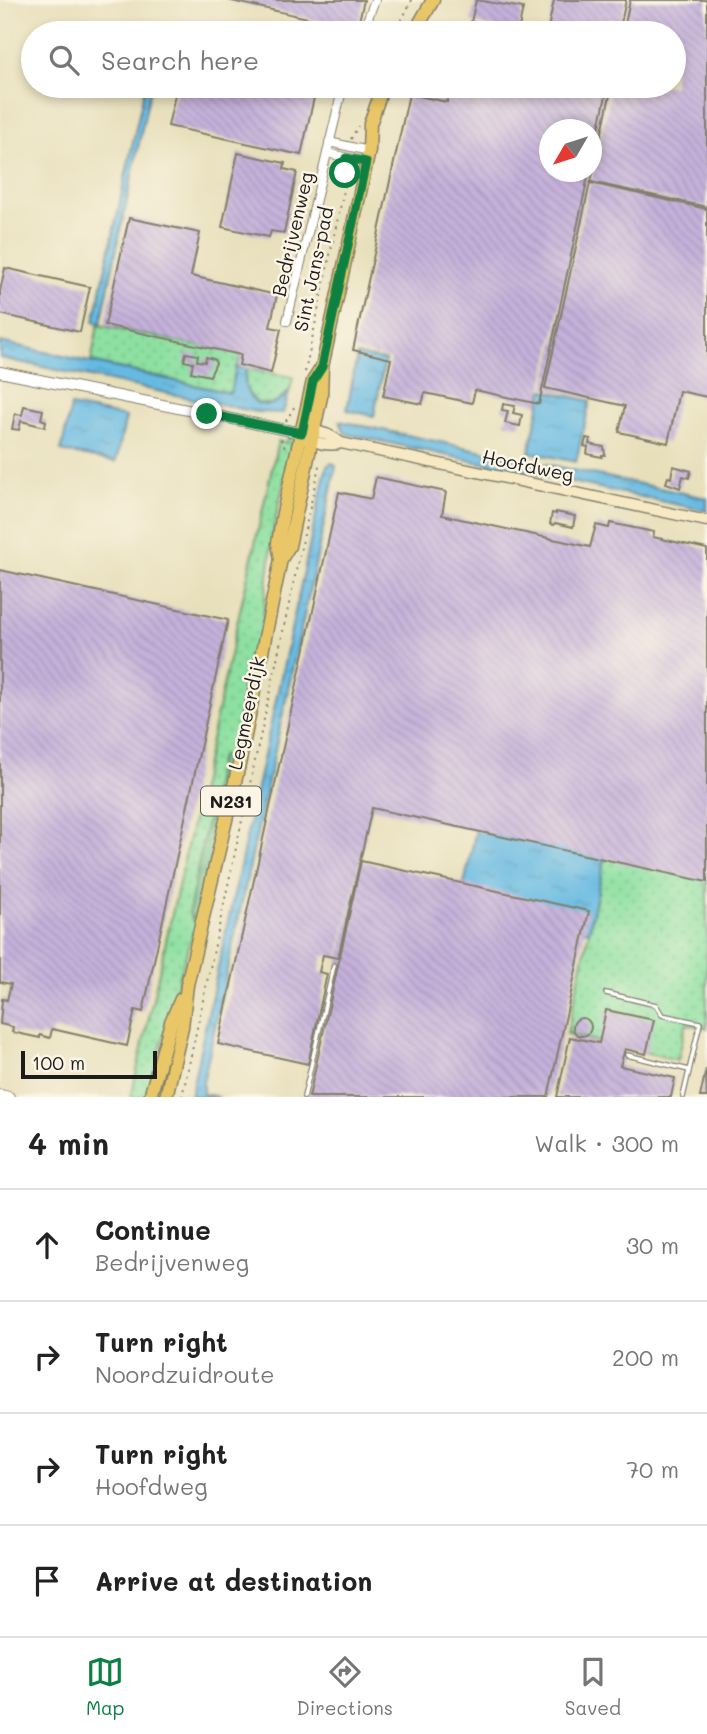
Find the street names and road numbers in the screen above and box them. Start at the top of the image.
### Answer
street label: Bedrijvenweg [266,169,318,299]
street label: Sint Jans-pad [288,204,338,334]
street label: Hoofdweg [480,443,576,487]
street label: Legmeerdijk [222,654,270,772]
road number: N231 [201,786,261,816]

